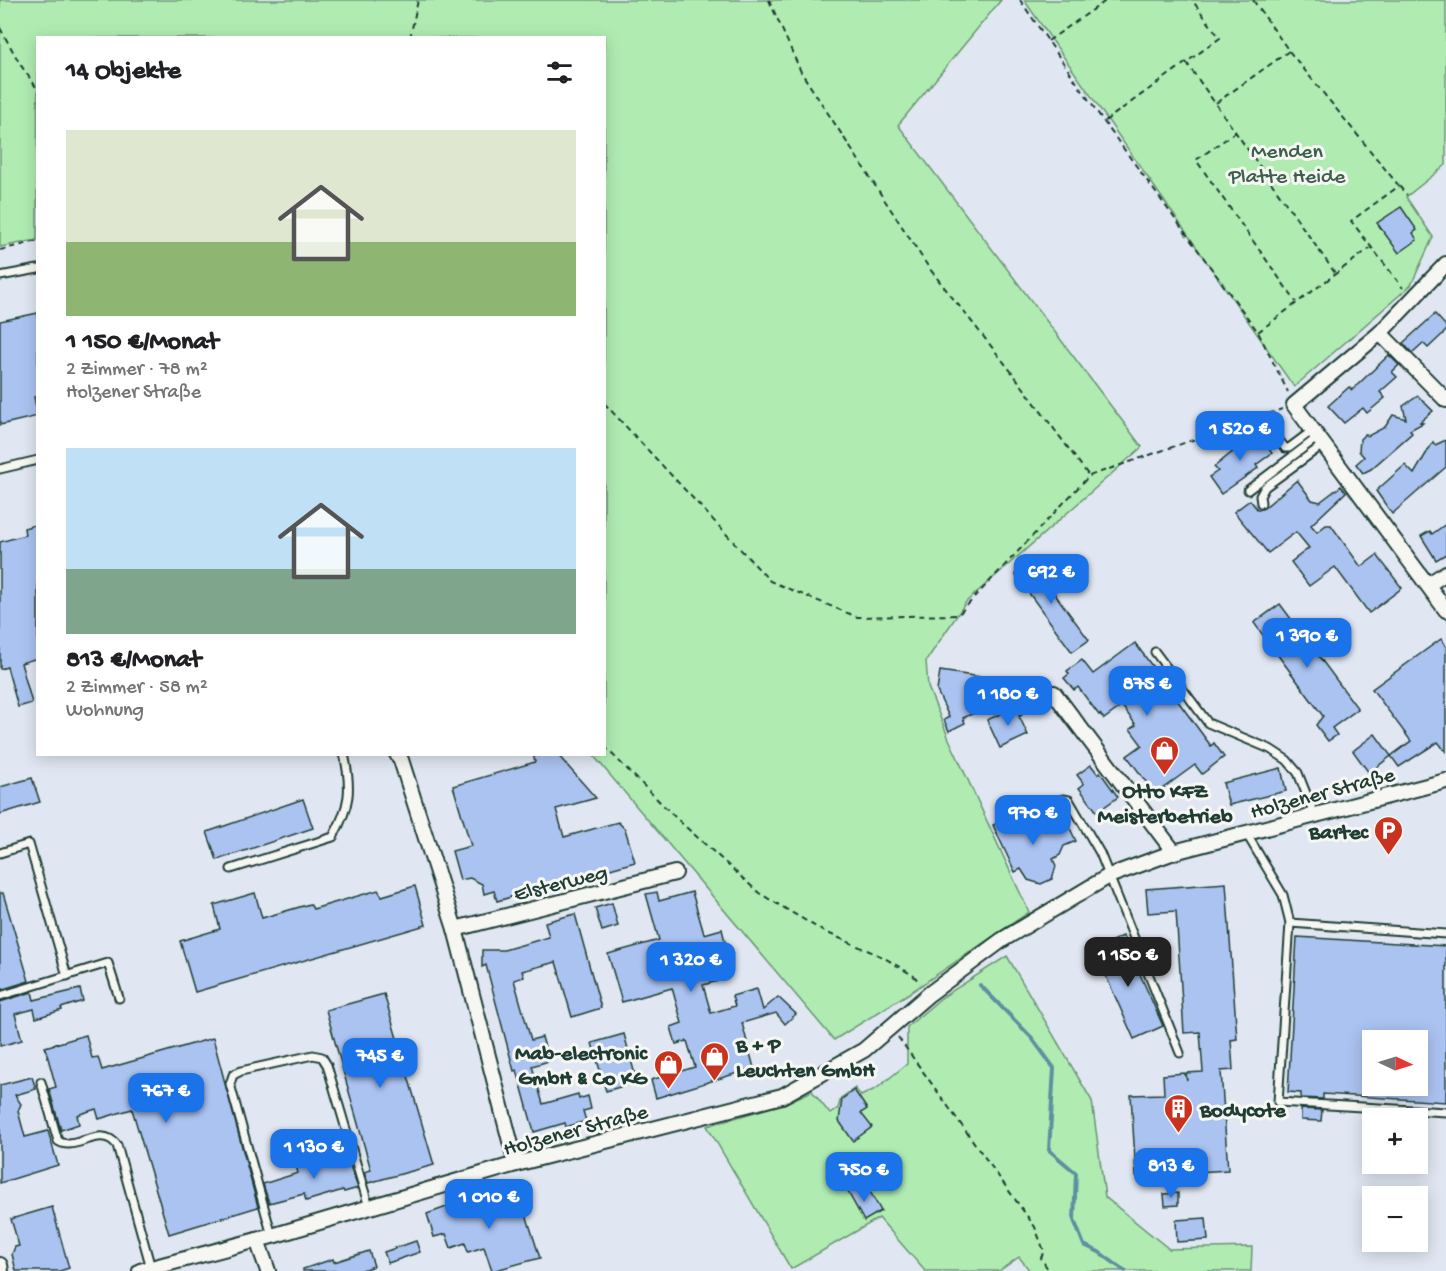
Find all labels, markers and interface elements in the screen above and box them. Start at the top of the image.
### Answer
icon: filters [543,56,576,89]
text: 14 Objekte [66,57,181,88]
park label: Menden Platte Heide [1228,140,1346,191]
icon: home [267,169,375,277]
text: 1 150 €/Monat [66,328,218,359]
text: 2 Zimmer · 78 m² [66,359,208,382]
text: Holzener Straße [66,382,201,405]
pin: 1 520 € [1185,411,1295,462]
text: 1 520 € [1209,419,1271,442]
icon: home [267,487,375,595]
pin: 692 € [1009,554,1093,605]
text: 692 € [1028,562,1074,585]
pin: 1 390 € [1252,618,1362,669]
text: 1 390 € [1276,626,1338,649]
text: 813 €/Monat [66,646,201,677]
pin: 875 € [1105,666,1189,717]
text: 875 € [1123,674,1171,697]
pin: 1 180 € [953,676,1063,727]
text: 2 Zimmer · 58 m² [66,677,208,700]
text: 1 180 € [978,684,1038,707]
text: Wohnung [66,700,144,723]
shop icon: Otto KFZ Meisterbetrieb [1149,734,1181,776]
street label: Holzener Straße [1248,763,1399,827]
place label: Otto KFZ Meisterbetrieb [1097,780,1233,831]
pin: 970 € [991,795,1075,846]
text: 970 € [1009,803,1057,826]
parking icon: Bartec [1373,814,1405,856]
place label: Bartec [1308,821,1370,847]
street label: Elsterweg [511,861,611,909]
pin: 1 150 € [1073,937,1183,988]
pin: 1 320 € [636,942,746,993]
text: 1 150 € [1098,945,1158,968]
text: 1 320 € [661,950,722,973]
north arrow [1362,1030,1428,1096]
map controls [1362,1030,1428,1252]
place label: B + P Leuchten GmbH [735,1034,876,1085]
pin: 745 € [338,1038,422,1089]
shop icon: B + P Leuchten GmbH [699,1040,731,1082]
place label: Mab-electronic GmbH & Co KG [515,1042,649,1093]
text: 745 € [356,1046,404,1069]
shop icon: Mab-electronic GmbH & Co KG [652,1048,684,1090]
pin: 767 € [124,1073,208,1124]
text: 767 € [142,1081,190,1104]
building icon: Bodycote [1163,1092,1195,1134]
place label: Bodycote [1199,1099,1286,1125]
street label: Holzener Straße [501,1100,652,1164]
button: + [1362,1108,1428,1174]
pin: 1 130 € [259,1129,369,1180]
text: 1 130 € [284,1137,344,1160]
pin: 813 € [1129,1148,1213,1199]
pin: 750 € [822,1152,906,1203]
text: 813 € [1148,1156,1194,1179]
text: 750 € [840,1160,888,1183]
pin: 1 010 € [434,1179,544,1230]
button: − [1362,1186,1428,1252]
text: 1 010 € [459,1187,519,1210]

